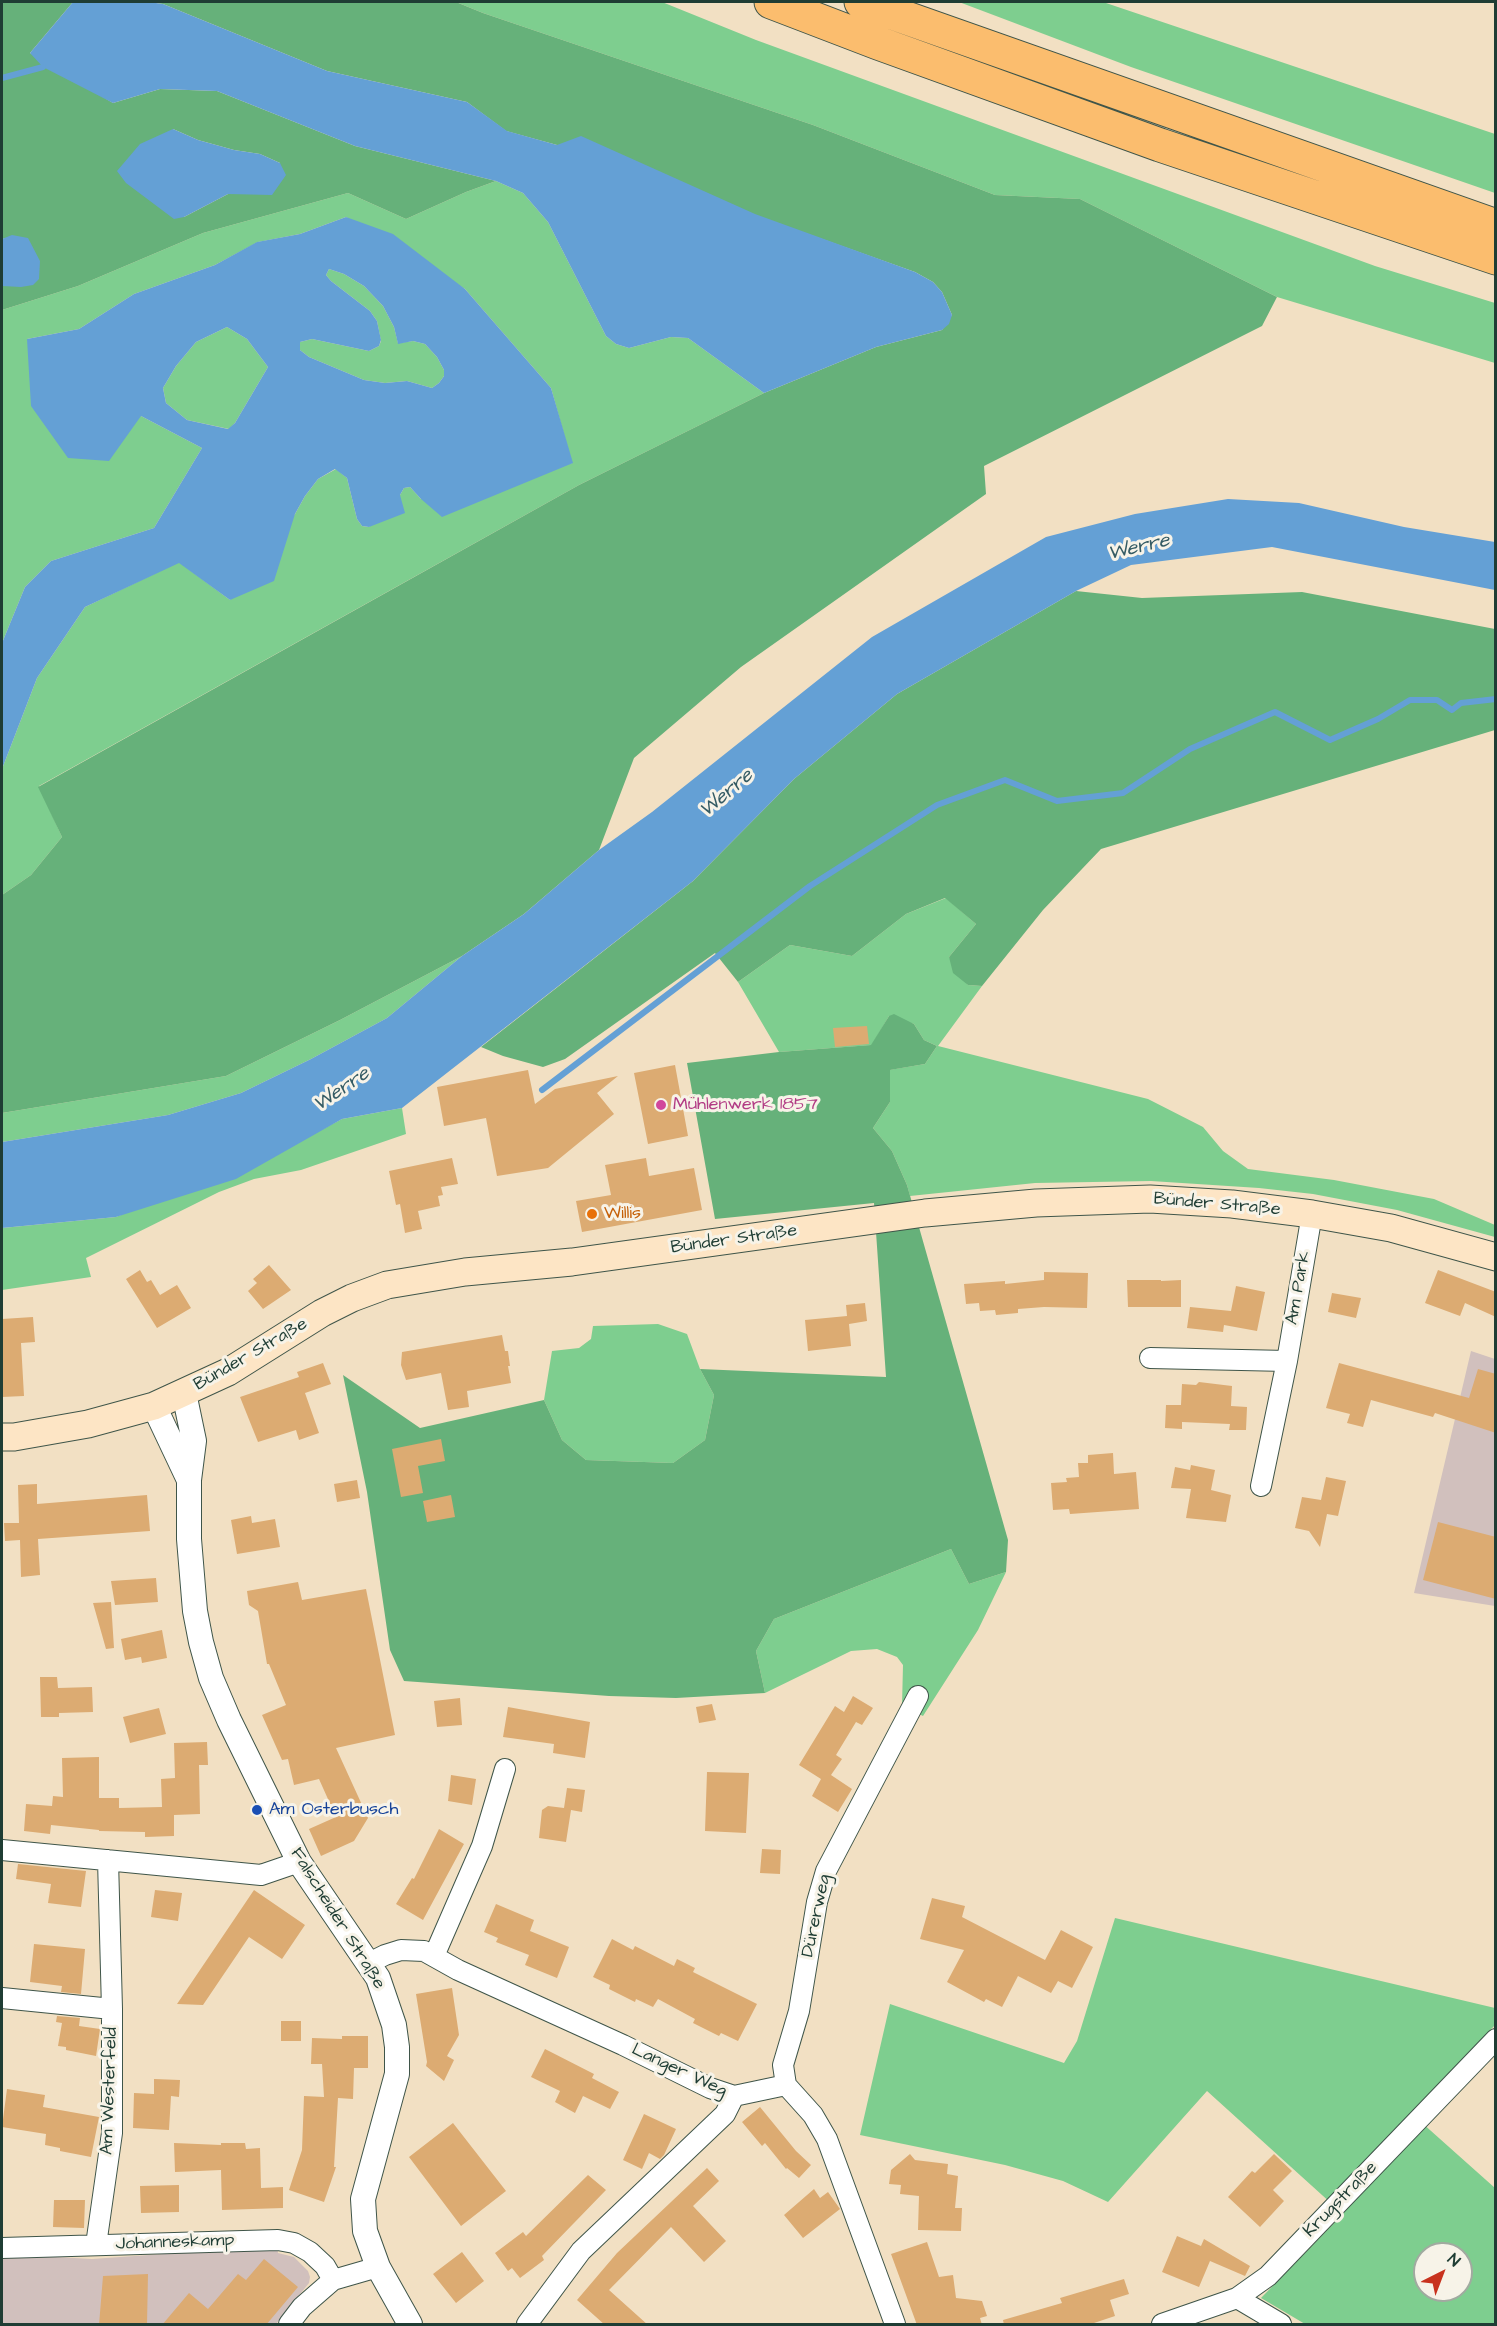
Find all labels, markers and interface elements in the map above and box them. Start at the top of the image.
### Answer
water label: Werre [1106,529,1172,567]
water label: Werre [695,765,759,823]
water label: Werre [309,1063,375,1117]
place label: Mühlenwerk 1857 [673,1094,818,1116]
marker: Mühlenwerk 1857 [654,1098,668,1112]
street label: Bünder Straße [1153,1189,1281,1221]
place label: Willis [604,1203,641,1225]
marker: Willis [585,1207,599,1221]
street label: Bünder Straße [669,1220,799,1260]
street label: Am Park [1282,1250,1316,1326]
street label: Bünder Straße [190,1314,312,1396]
place label: Am Osterbusch [269,1799,398,1821]
marker: Am Osterbusch [250,1803,264,1817]
street label: Falscheider Straße [285,1844,389,1994]
street label: Dürerweg [798,1873,836,1959]
street label: Am Westerfeld [97,2027,123,2155]
street label: Langer Weg [628,2040,730,2102]
street label: Krugstraße [1299,2158,1383,2242]
street label: Johanneskamp [115,2230,235,2256]
north arrow [1413,2242,1473,2302]
text: N [1443,2249,1465,2272]

